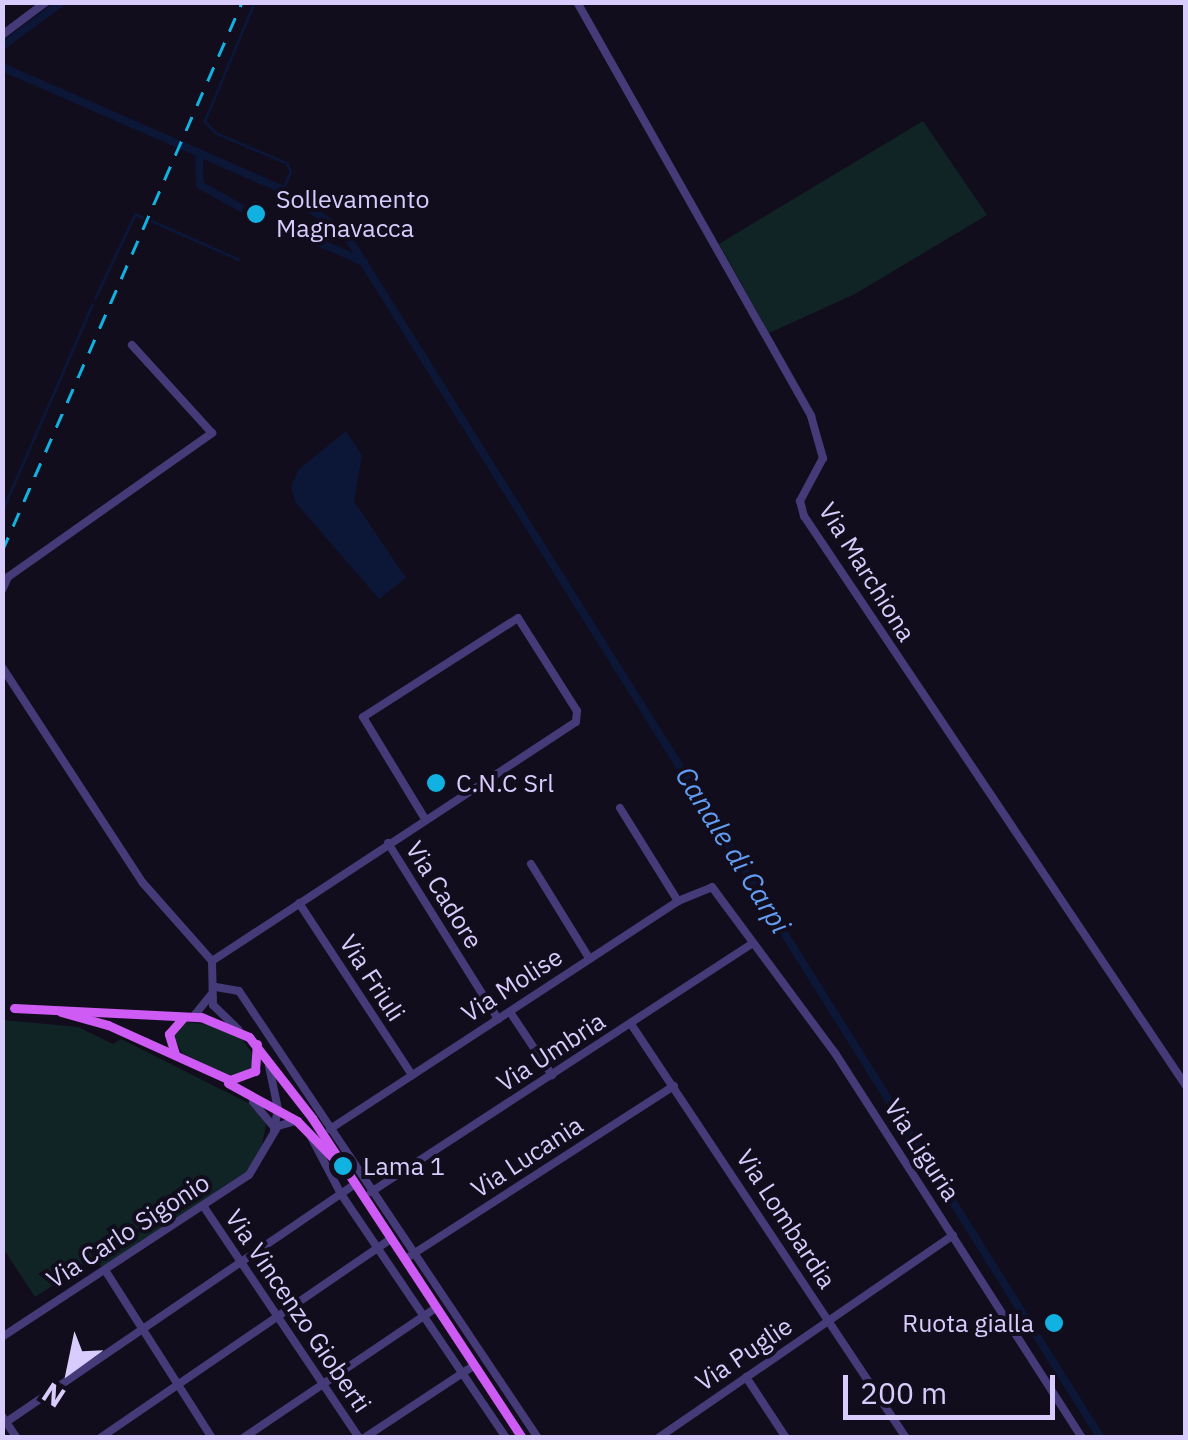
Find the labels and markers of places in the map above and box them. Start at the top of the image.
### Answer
place label: Sollevamento Magnavacca [276,185,429,244]
marker: Sollevamento Magnavacca [245,203,267,225]
place label: C.N.C Srl [456,768,554,798]
marker: C.N.C Srl [425,772,447,794]
place label: Lama 1 [363,1151,445,1181]
marker: Lama 1 [332,1155,354,1177]
place label: Ruota gialla [902,1308,1034,1338]
marker: Ruota gialla [1043,1312,1065,1334]

